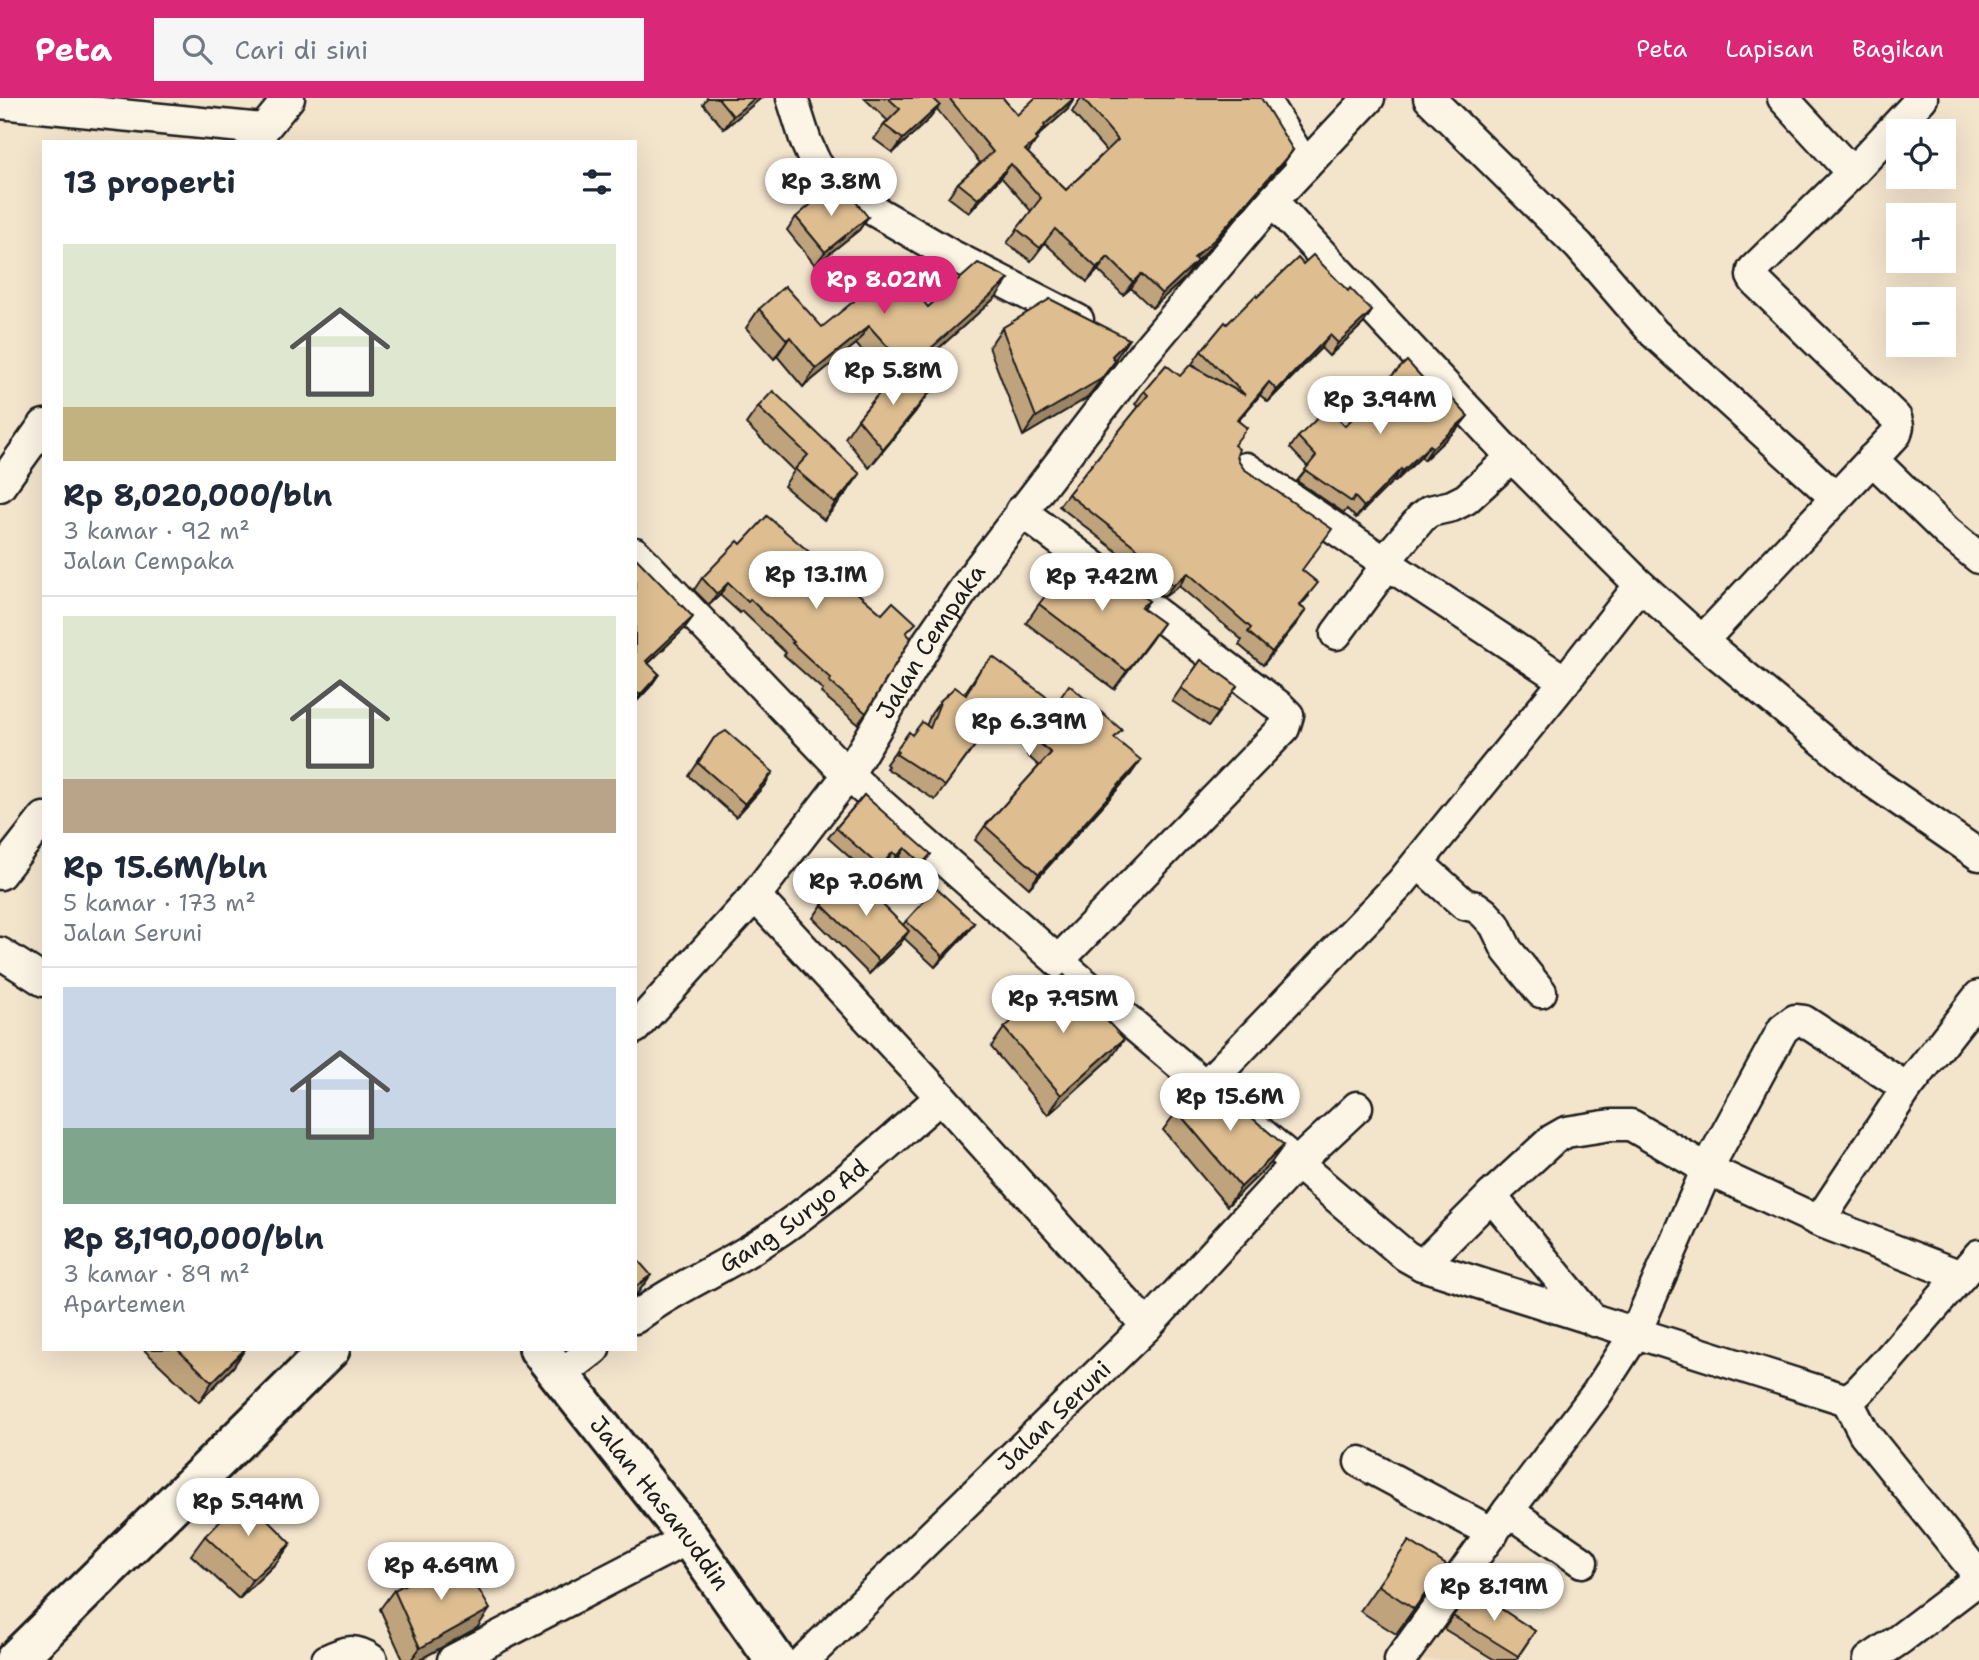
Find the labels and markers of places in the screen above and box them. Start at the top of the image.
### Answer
pin: Rp 3.8M [766,158,896,218]
pin: Rp 8.02M [812,256,956,316]
pin: Rp 5.8M [828,348,958,407]
pin: Rp 3.94M [1308,376,1452,436]
pin: Rp 13.1M [744,552,888,611]
pin: Rp 7.42M [1030,554,1174,613]
pin: Rp 6.39M [957,698,1101,758]
pin: Rp 7.06M [794,858,938,918]
pin: Rp 7.95M [991,976,1135,1035]
pin: Rp 15.6M [1158,1074,1302,1133]
pin: Rp 5.94M [176,1478,320,1538]
pin: Rp 4.69M [369,1542,513,1602]
pin: Rp 8.19M [1422,1564,1566,1623]

